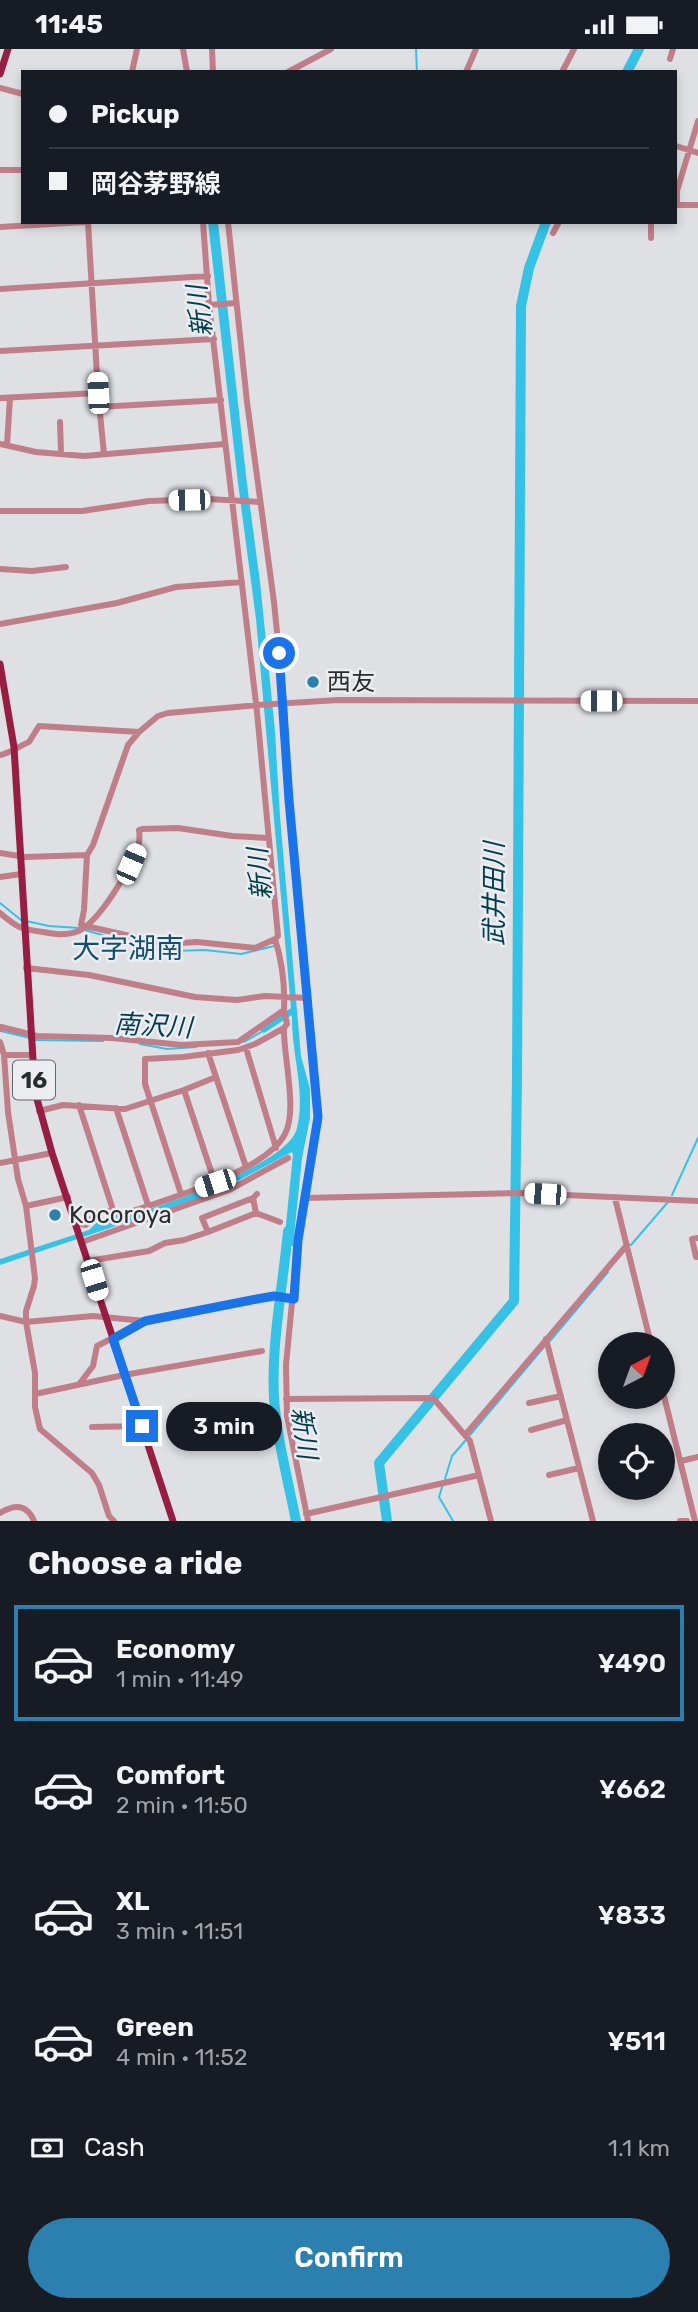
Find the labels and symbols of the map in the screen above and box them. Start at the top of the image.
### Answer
water label: 新川 [181,280,219,339]
car [87,371,110,415]
car [168,489,211,511]
route start [263,637,295,669]
place label: 西友 [327,668,375,696]
marker: 西友 [305,674,321,690]
car [581,691,623,712]
water label: 武井田川 [479,839,510,946]
car [114,841,149,887]
water label: 新川 [242,844,278,901]
district label: 大字湖南 [72,932,184,965]
water label: 南沢川 [113,1008,196,1044]
road number: 16 [13,1061,55,1099]
car [192,1167,239,1199]
car [524,1182,567,1206]
place label: Kocoroya [69,1201,172,1229]
marker: Kocoroya [47,1207,63,1223]
car [78,1257,111,1303]
north arrow [598,1332,676,1409]
callout: 3 min [166,1401,282,1451]
water label: 新川 [285,1405,323,1464]
route end [126,1410,158,1442]

